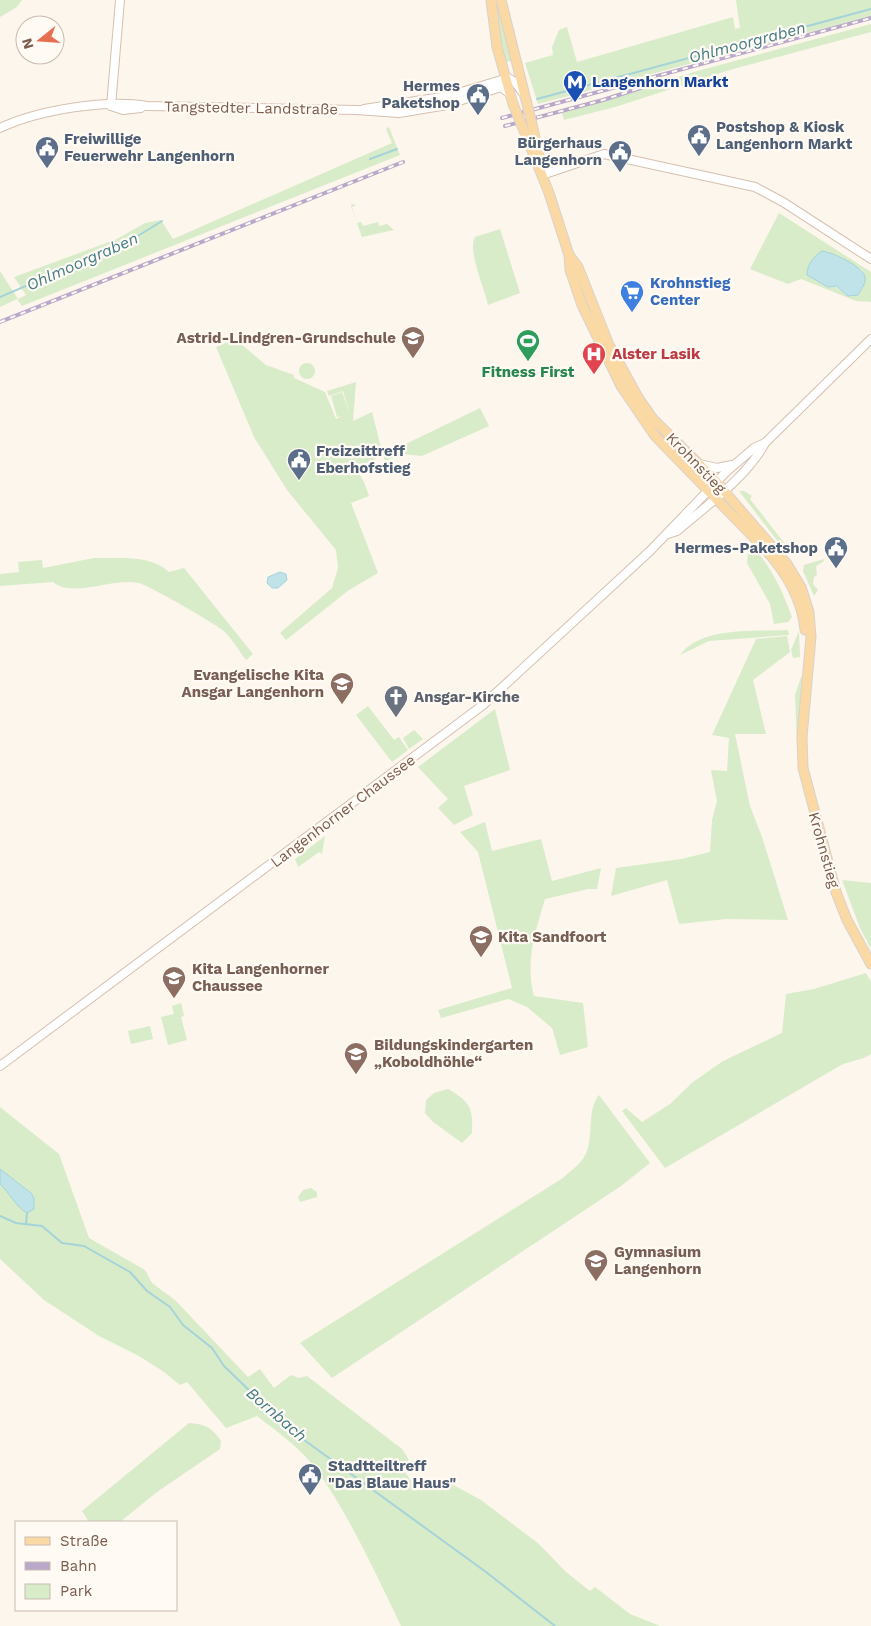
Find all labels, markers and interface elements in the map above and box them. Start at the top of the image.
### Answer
north arrow [15,15,65,65]
water label: Ohlmoorgraben [687,18,808,67]
text: N [18,37,37,51]
metro station icon: Langenhorn Markt [562,69,588,103]
place label: Langenhorn Markt [592,73,729,91]
place label: Hermes Paketshop [382,77,460,112]
public building icon: Hermes Paketshop [465,82,491,116]
street label: Tangstedter Landstraße [164,97,338,119]
place label: Postshop & Kiosk Langenhorn Markt [716,118,853,153]
public building icon: Postshop & Kiosk Langenhorn Markt [686,123,712,157]
place label: Freiwillige Feuerwehr Langenhorn [64,130,235,165]
place label: Bürgerhaus Langenhorn [515,134,602,169]
public building icon: Freiwillige Feuerwehr Langenhorn [34,135,60,169]
public building icon: Bürgerhaus Langenhorn [607,139,633,173]
water label: Ohlmoorgraben [23,228,141,295]
place label: Krohnstieg Center [650,274,731,309]
supermarket icon: Krohnstieg Center [619,279,645,313]
school or university icon: Astrid-Lindgren-Grundschule [400,325,426,359]
sports icon: Fitness First [515,328,541,362]
place label: Astrid-Lindgren-Grundschule [177,329,396,347]
hospital icon: Alster Lasik [581,341,607,375]
place label: Alster Lasik [612,345,701,363]
place label: Fitness First [482,363,575,381]
street label: Krohnstieg [662,429,730,497]
place label: Freizeittreff Eberhofstieg [316,442,411,477]
public building icon: Freizeittreff Eberhofstieg [286,447,312,481]
public building icon: Hermes-Paketshop [823,535,849,569]
place label: Hermes-Paketshop [675,539,818,557]
place label: Evangelische Kita Ansgar Langenhorn [182,666,324,701]
school or university icon: Evangelische Kita Ansgar Langenhorn [329,671,355,705]
church icon: Ansgar-Kirche [383,684,409,718]
place label: Ansgar-Kirche [414,688,520,706]
street label: Langenhorner Chaussee [267,751,419,871]
street label: Krohnstieg [805,810,843,890]
school or university icon: Kita Sandfoort [468,924,494,958]
place label: Kita Sandfoort [498,928,607,946]
place label: Kita Langenhorner Chaussee [192,960,329,995]
school or university icon: Kita Langenhorner Chaussee [161,965,187,999]
place label: Bildungskindergarten „Koboldhöhle“ [374,1036,533,1071]
school or university icon: Bildungskindergarten „Koboldhöhle“ [343,1041,369,1075]
place label: Gymnasium Langenhorn [614,1243,701,1278]
school or university icon: Gymnasium Langenhorn [583,1248,609,1282]
water label: Bornbach [243,1383,311,1446]
place label: Stadtteiltreff "Das Blaue Haus" [328,1457,457,1492]
public building icon: Stadtteiltreff "Das Blaue Haus" [297,1462,323,1496]
legend [15,1521,178,1611]
text: Straße [60,1532,108,1550]
text: Bahn [60,1557,97,1575]
text: Park [60,1582,93,1600]

